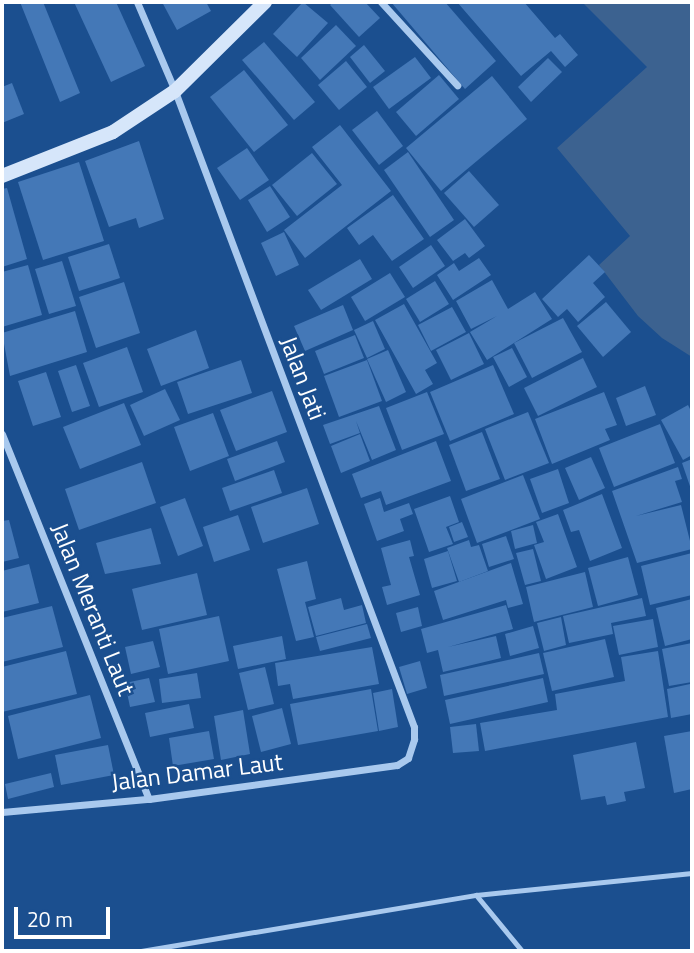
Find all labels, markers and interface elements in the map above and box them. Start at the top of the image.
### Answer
street label: Jalan Jati [274,332,332,424]
street label: Jalan Meranti Laut [45,518,141,700]
street label: Jalan Damar Laut [110,747,284,797]
scale bar [18,894,114,938]
text: 20 m [27,903,73,935]

